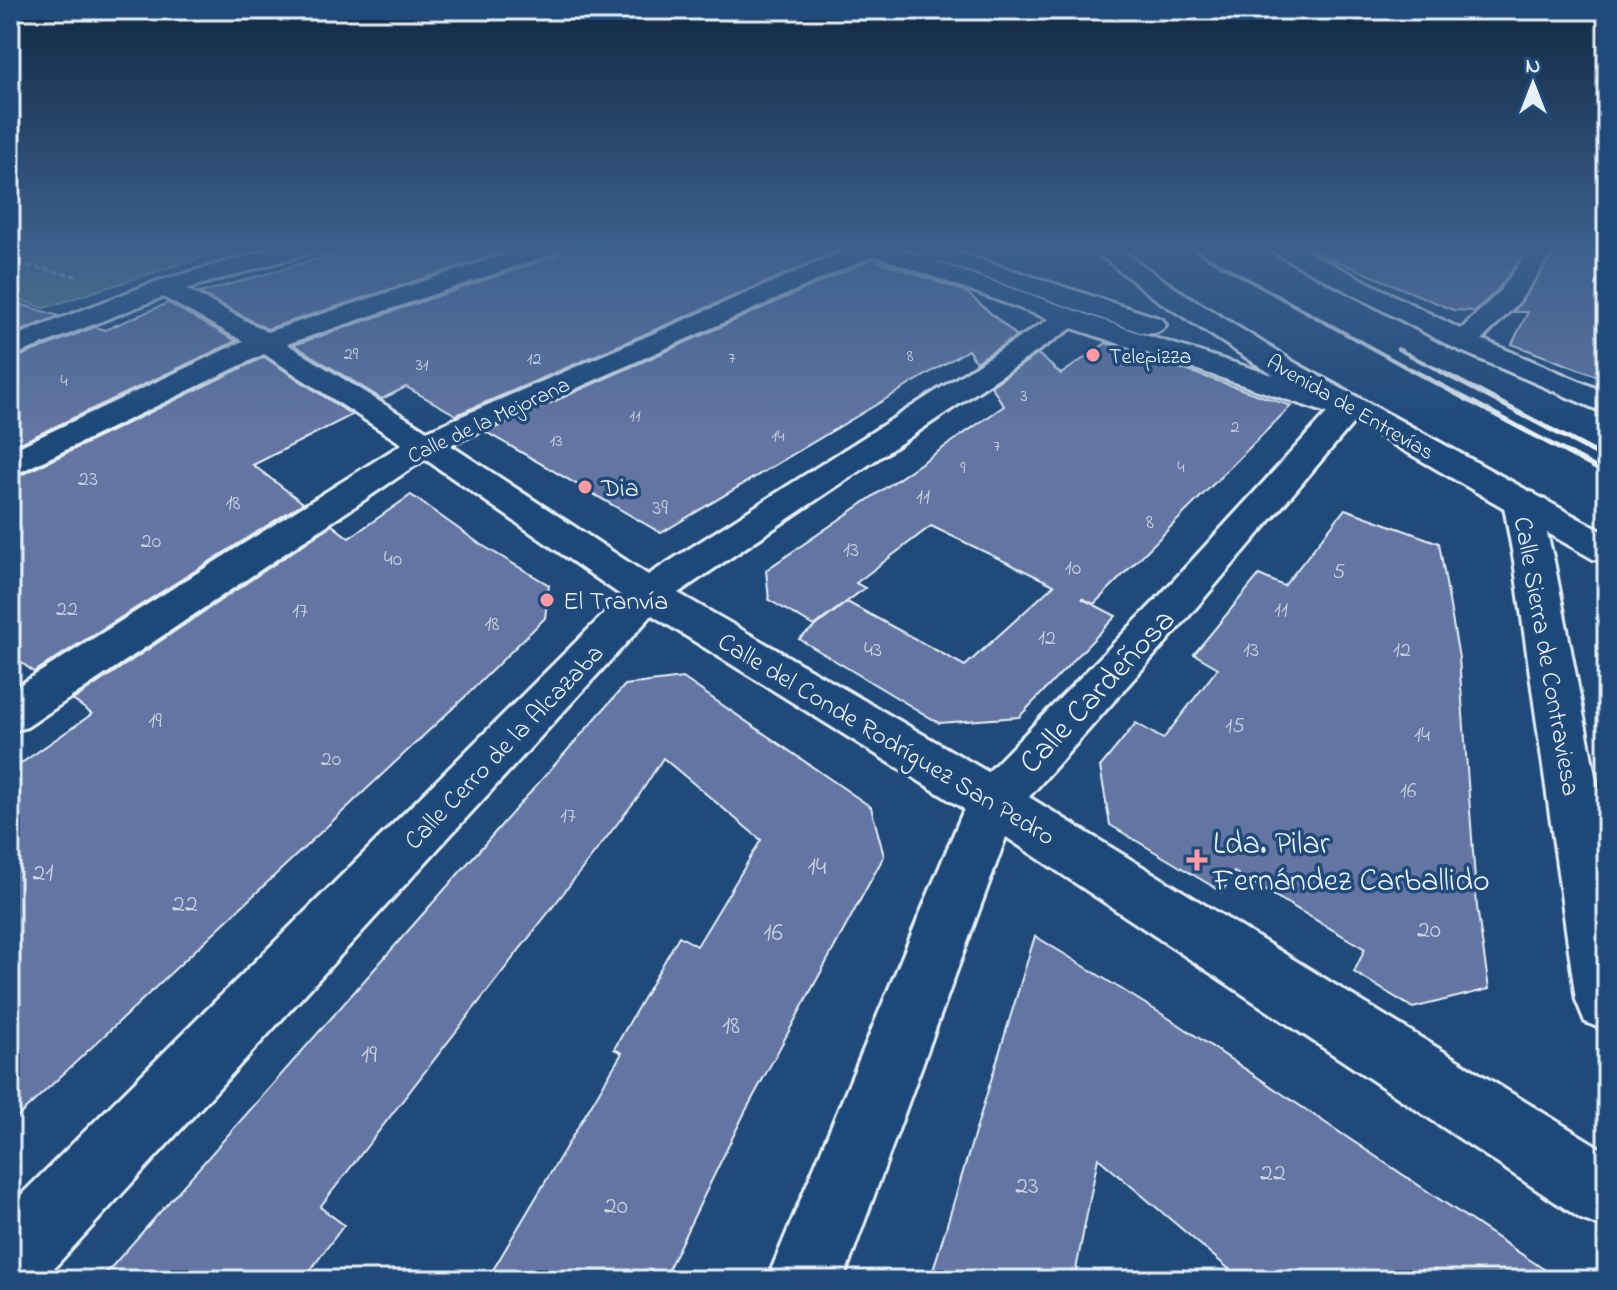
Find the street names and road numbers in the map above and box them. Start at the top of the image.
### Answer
street label: Avenida de Entrevías [1260,348,1439,470]
street label: Calle de la Mejorana [403,370,576,473]
street label: Calle Sierra de Contraviesa [1502,514,1588,799]
street label: Calle Cardeñosa [1009,599,1188,786]
street label: Calle del Conde Rodríguez San Pedro [709,624,1061,857]
street label: Calle Cerro de la Alcazaba [396,636,614,860]

